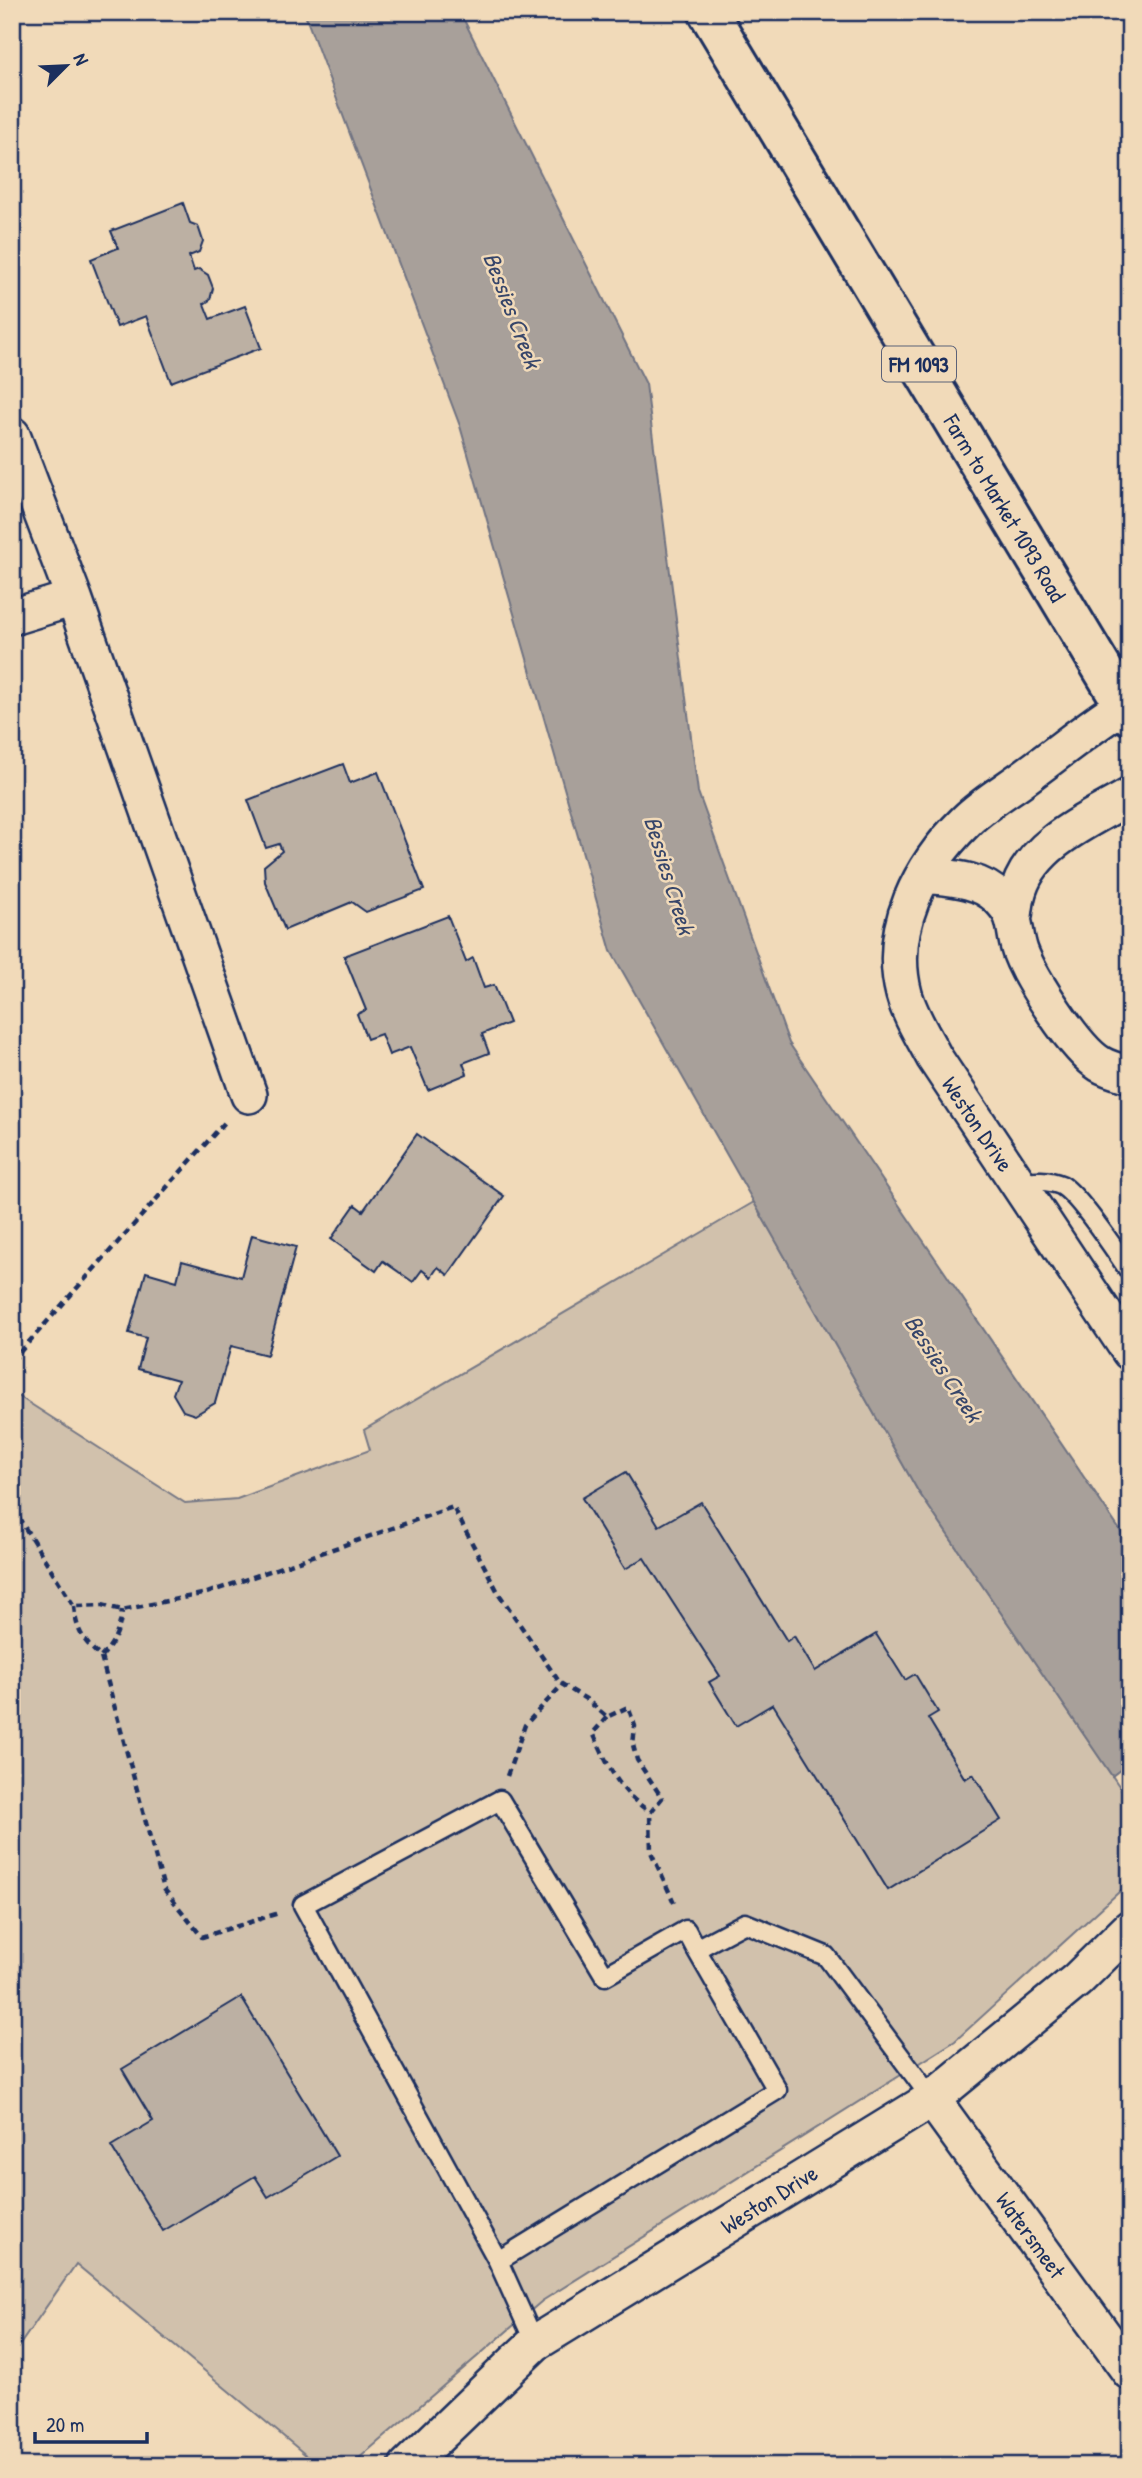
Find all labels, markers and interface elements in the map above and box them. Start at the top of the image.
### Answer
north arrow [32,32,102,102]
text: N [68,49,95,69]
water label: Bessies Creek [476,248,550,374]
road number: FM 1093 [882,346,956,382]
street label: Farm to Market 1093 Road [936,408,1073,608]
water label: Bessies Creek [637,812,704,940]
street label: Weston Drive [935,1070,1021,1178]
water label: Bessies Creek [898,1308,992,1429]
street label: Weston Drive [715,2157,823,2241]
street label: Watersmeet [989,2186,1074,2285]
scale bar [35,2401,147,2445]
text: 20 m [46,2410,84,2439]

